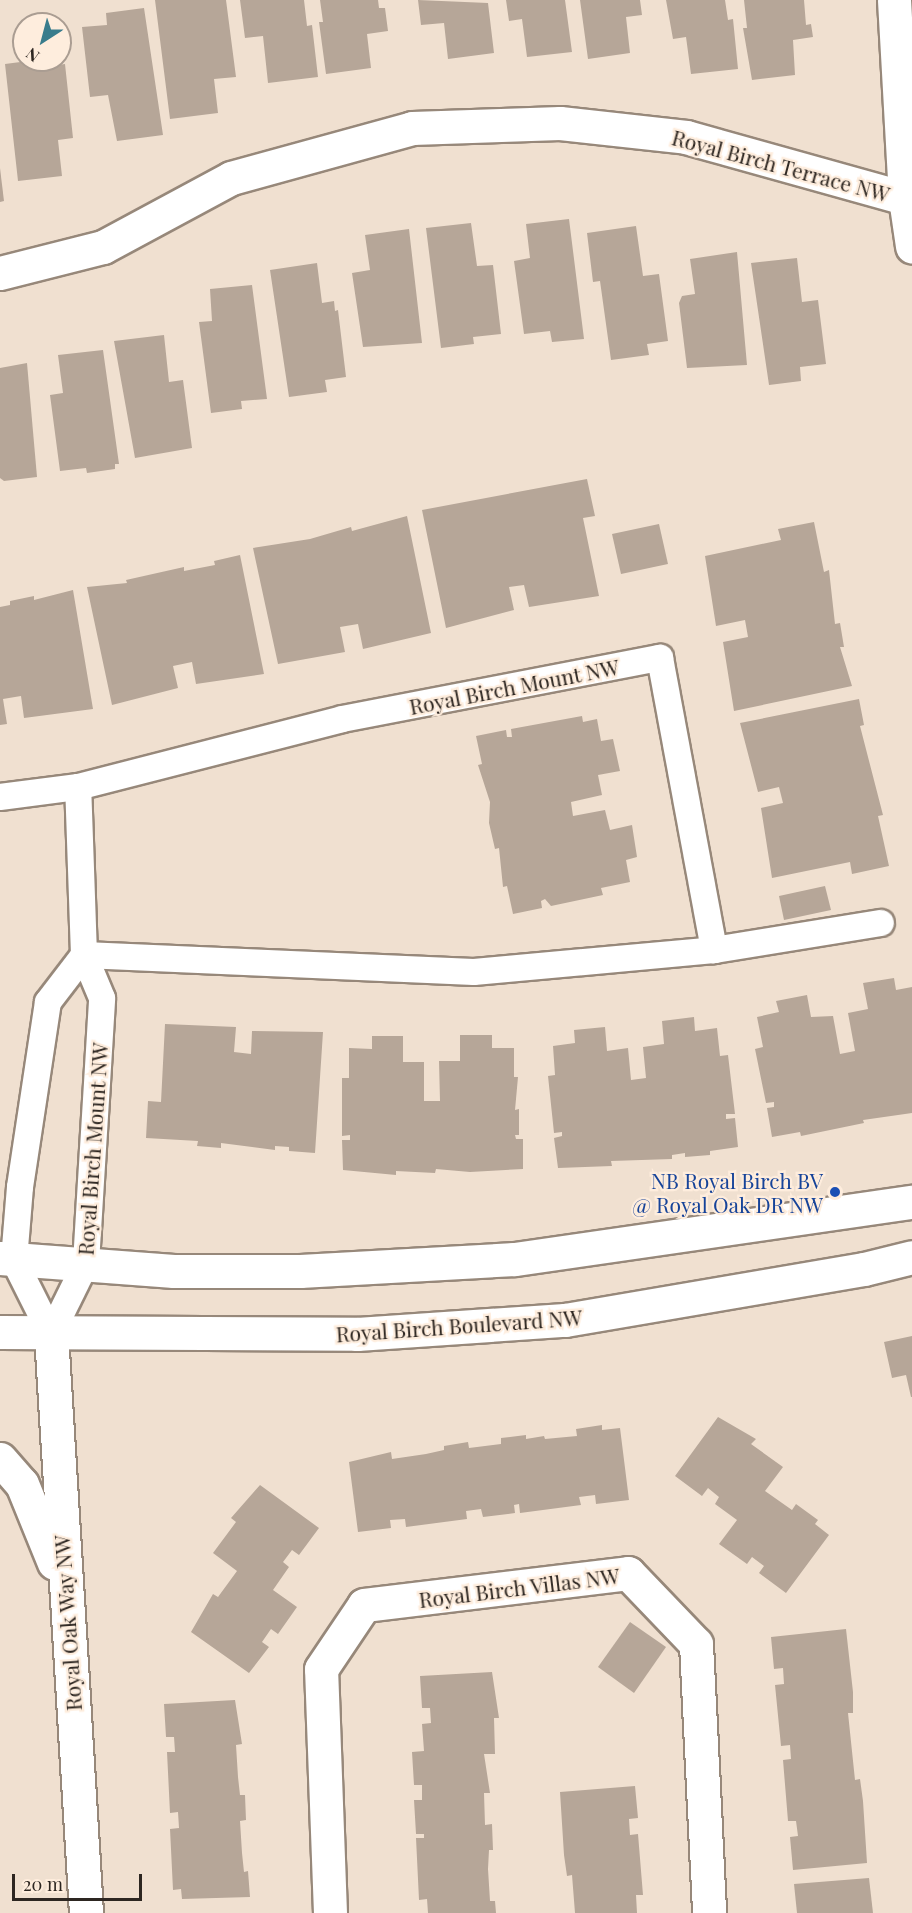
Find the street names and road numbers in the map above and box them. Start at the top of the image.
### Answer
street label: Royal Birch Terrace NW [669,124,893,206]
street label: Royal Birch Mount NW [407,653,621,719]
street label: Royal Birch Mount NW [72,1042,112,1256]
street label: Royal Birch Boulevard NW [335,1304,583,1346]
street label: Royal Oak Way NW [48,1533,86,1713]
street label: Royal Birch Villas NW [417,1562,621,1612]

